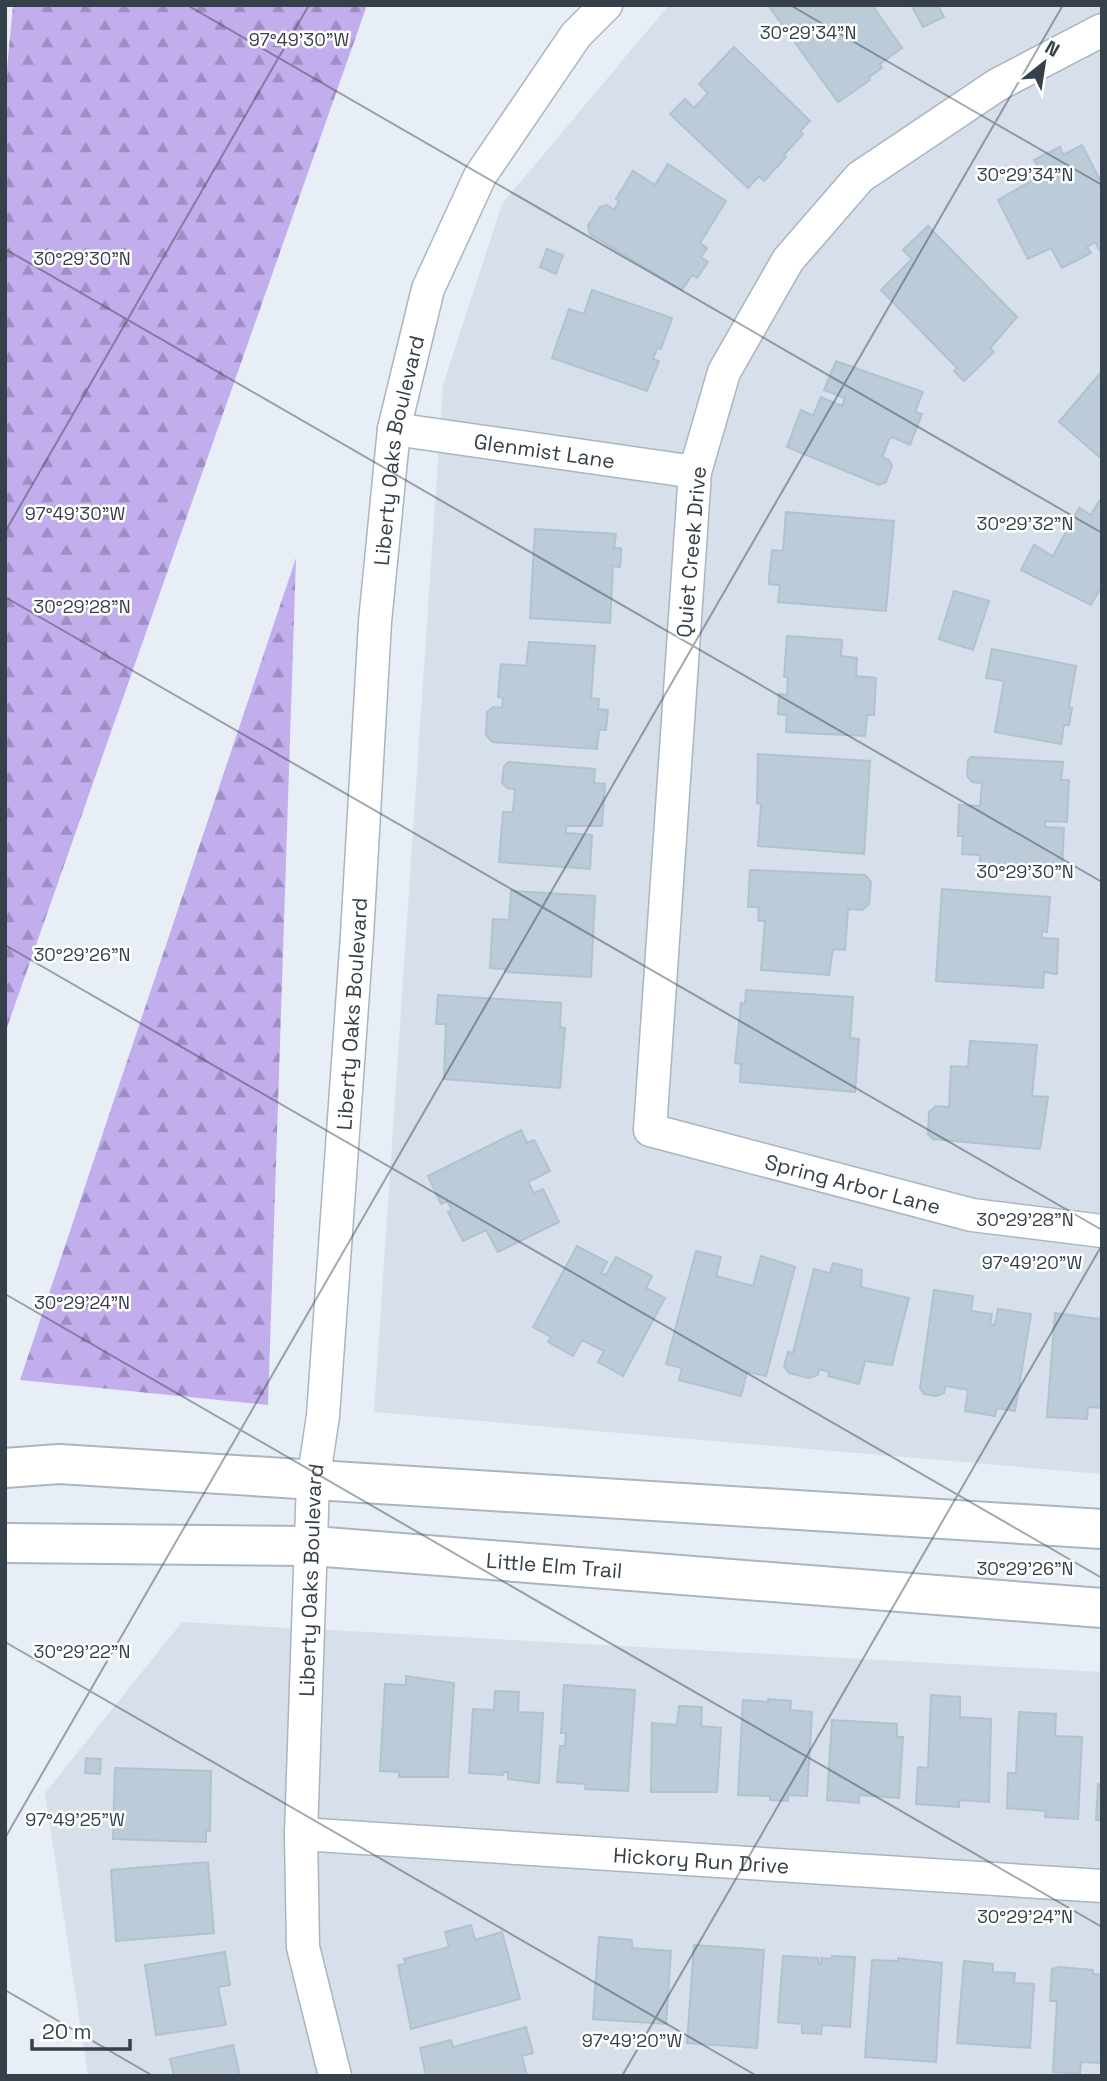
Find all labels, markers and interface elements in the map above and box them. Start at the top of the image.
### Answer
text: 30°29'34"N [760,21,856,44]
text: 97°49'30"W [249,28,349,51]
north arrow [1009,28,1079,98]
text: N [1040,35,1064,63]
text: 30°29'34"N [977,163,1073,186]
text: 30°29'30"N [33,247,131,270]
street label: Liberty Oaks Boulevard [367,332,430,567]
street label: Glenmist Lane [472,427,617,474]
street label: Quiet Creek Drive [670,465,712,639]
text: 97°49'30"W [25,502,125,525]
text: 30°29'32"N [977,512,1073,535]
text: 30°29'28"N [33,595,131,618]
text: 30°29'30"N [976,860,1074,883]
street label: Liberty Oaks Boulevard [330,897,373,1131]
text: 30°29'26"N [33,943,131,966]
street label: Spring Arbor Lane [762,1147,944,1220]
text: 30°29'28"N [976,1208,1074,1231]
text: 97°49'20"W [982,1251,1082,1274]
text: 30°29'24"N [34,1291,130,1314]
street label: Liberty Oaks Boulevard [292,1462,329,1697]
street label: Little Elm Trail [485,1546,623,1584]
text: 30°29'26"N [976,1557,1074,1580]
text: 30°29'22"N [34,1640,130,1663]
text: 97°49'25"W [25,1808,125,1831]
street label: Hickory Run Drive [612,1841,790,1879]
text: 30°29'24"N [977,1905,1073,1928]
scale bar [32,2008,130,2052]
text: 20 m [42,2018,92,2045]
text: 97°49'20"W [582,2029,682,2052]

